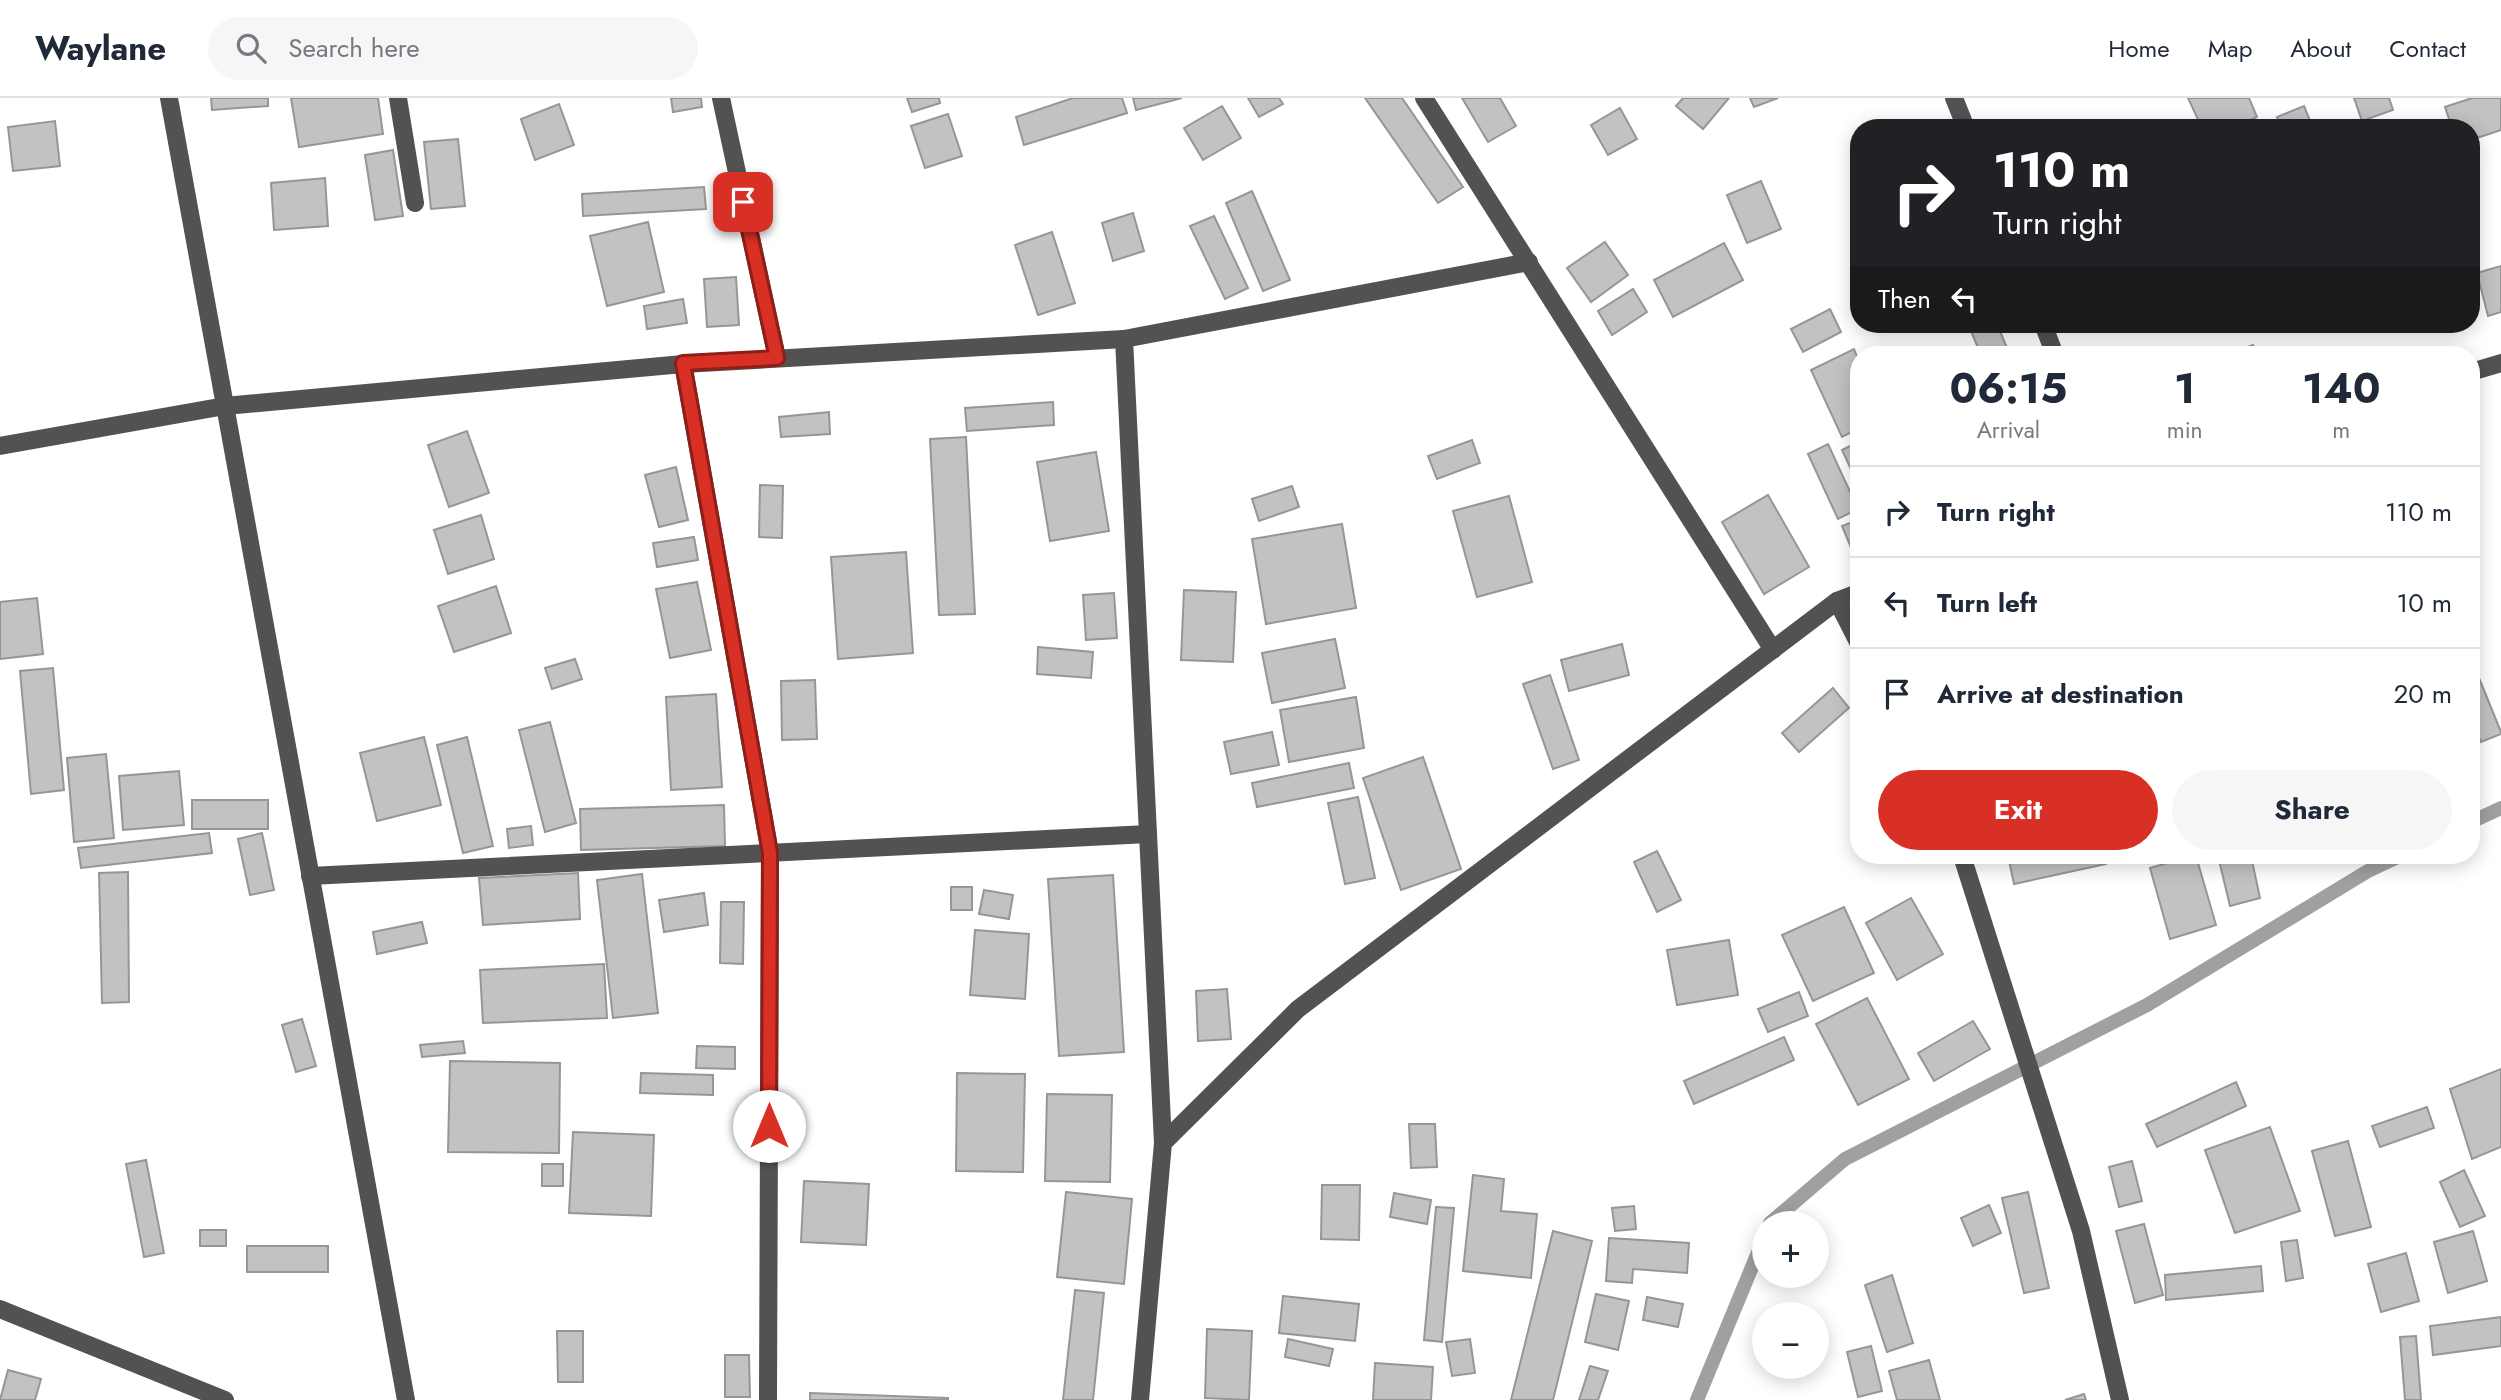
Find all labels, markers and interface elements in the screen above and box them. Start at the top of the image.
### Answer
search box [208,17,698,80]
text: Waylane [35,25,166,72]
icon: search [232,29,270,67]
text: Search here [288,29,420,67]
text: Home [2108,31,2170,66]
text: Map [2208,31,2252,66]
text: About [2290,31,2351,66]
text: Contact [2389,31,2466,66]
text: 110 m [1993,135,2130,205]
icon: right [1878,147,1969,238]
pin [713,172,773,232]
icon: arrive [724,183,762,221]
text: Turn right [1993,200,2122,246]
text: Then [1878,280,1931,318]
icon: left [1945,280,1983,318]
text: 06:15 [1949,358,2067,419]
text: 1 [2174,358,2195,419]
text: 140 [2302,358,2381,419]
text: Arrival [1977,413,2040,447]
text: min [2167,413,2203,447]
text: m [2332,413,2350,447]
icon: right [1878,493,1916,531]
text: Turn right [1937,493,2055,531]
text: 110 m [2385,493,2452,531]
icon: left [1878,584,1916,622]
text: Turn left [1937,584,2037,622]
text: 10 m [2397,584,2452,622]
icon: arrive [1878,675,1916,713]
text: Arrive at destination [1937,675,2184,713]
text: 20 m [2394,675,2452,713]
button: Exit [1878,770,2158,850]
button: Share [2172,770,2452,850]
position arrow [732,1089,806,1163]
map controls [1752,1211,1829,1379]
button: + [1752,1211,1829,1288]
button: − [1752,1302,1829,1379]

